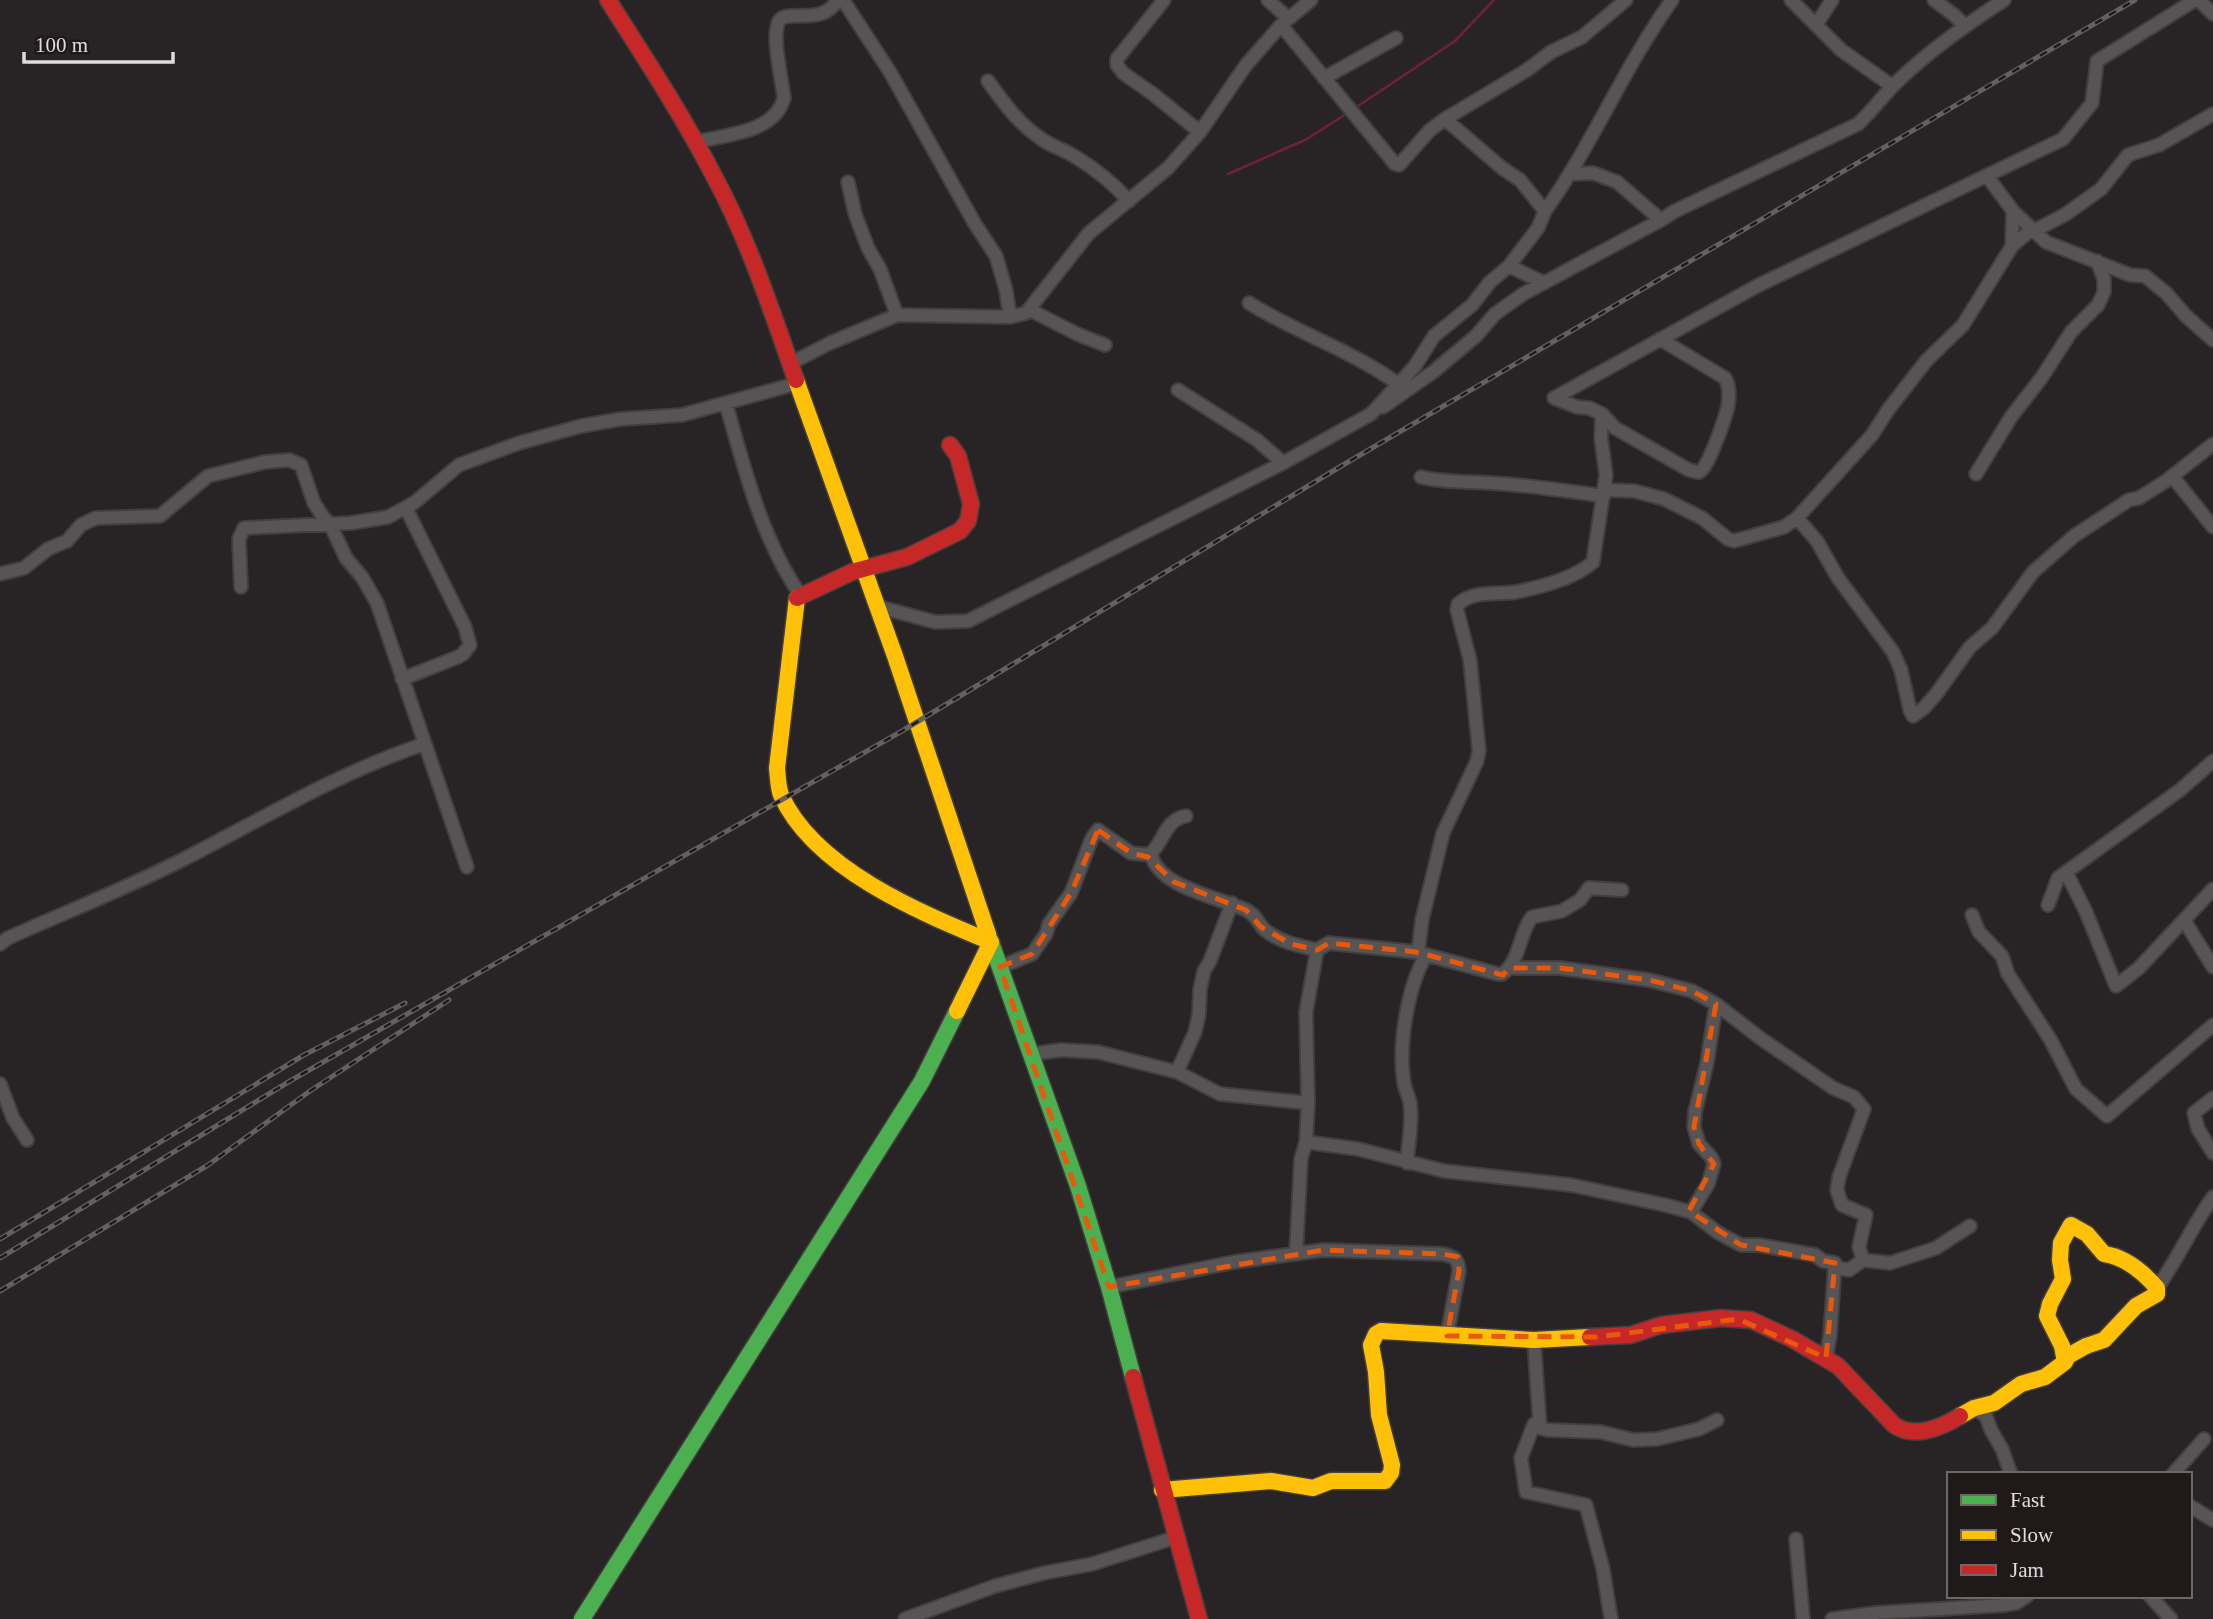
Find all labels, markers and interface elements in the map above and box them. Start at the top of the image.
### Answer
scale bar [24,21,173,65]
text: 100 m [35,33,88,57]
legend [1947,1472,2192,1598]
text: Fast [2010,1488,2045,1512]
text: Slow [2010,1523,2054,1547]
text: Jam [2010,1558,2044,1582]

